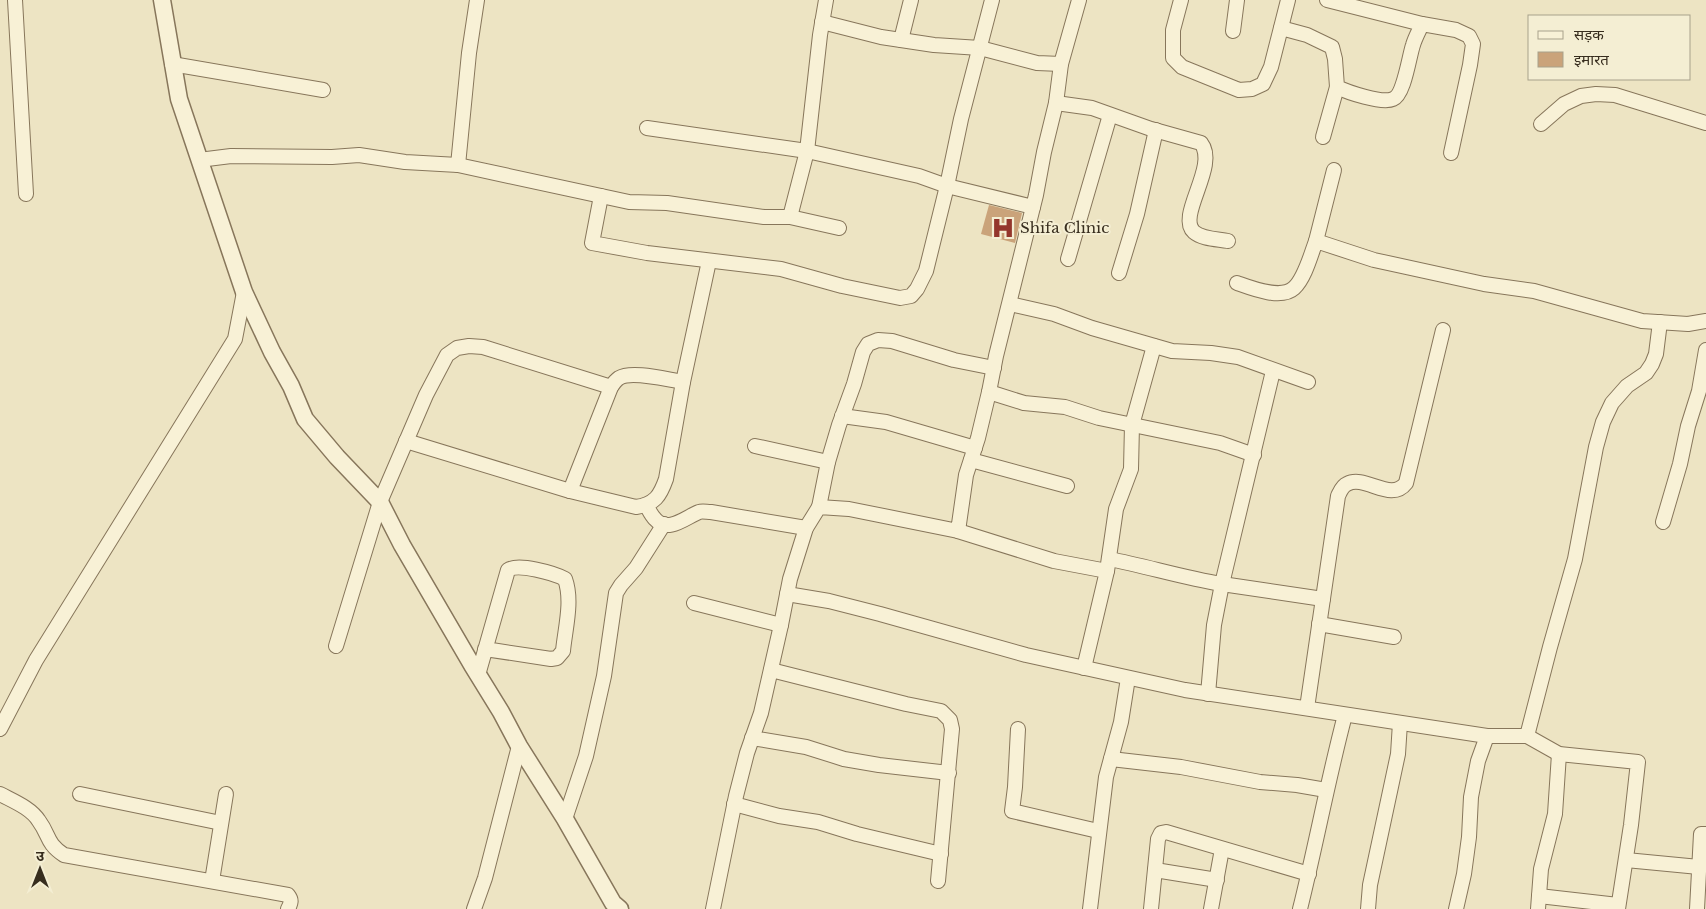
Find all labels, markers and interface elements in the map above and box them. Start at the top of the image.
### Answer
legend [1528,15,1691,80]
text: सड़क [1574,25,1604,44]
text: इमारत [1574,50,1609,69]
hospital icon: Shifa Clinic [990,215,1016,241]
place label: Shifa Clinic [1020,218,1109,237]
north arrow [15,844,65,894]
text: उ [36,847,45,865]

